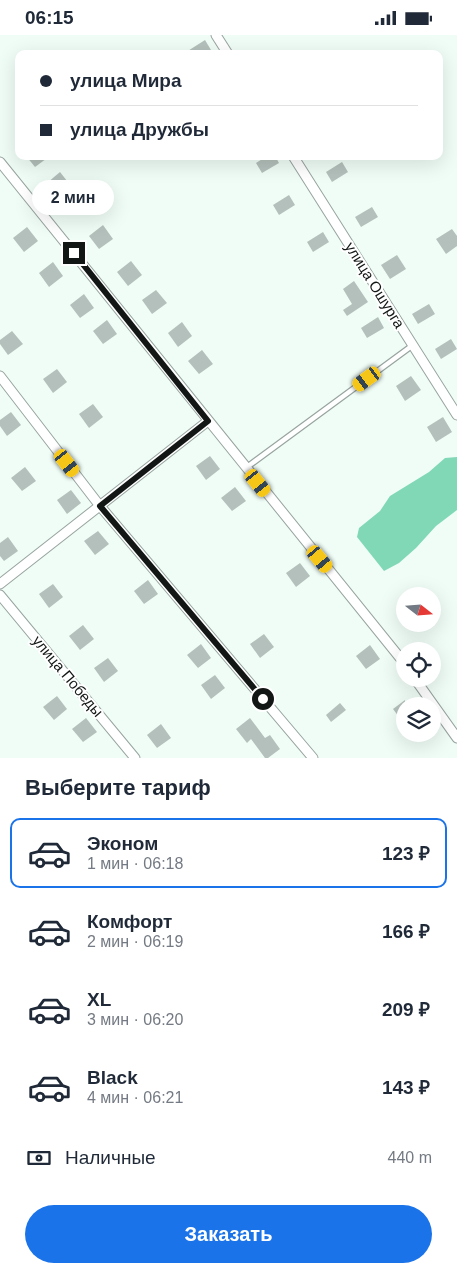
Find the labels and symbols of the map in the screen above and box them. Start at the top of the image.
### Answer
callout: 2 мин [33,181,115,215]
street label: улица Ошурга [342,239,409,332]
route end [63,242,85,264]
car [350,364,383,394]
car [51,447,82,479]
car [242,467,273,499]
car [304,543,335,575]
north arrow [396,587,441,633]
street label: улица Победы [29,632,107,720]
route start [252,688,274,710]

